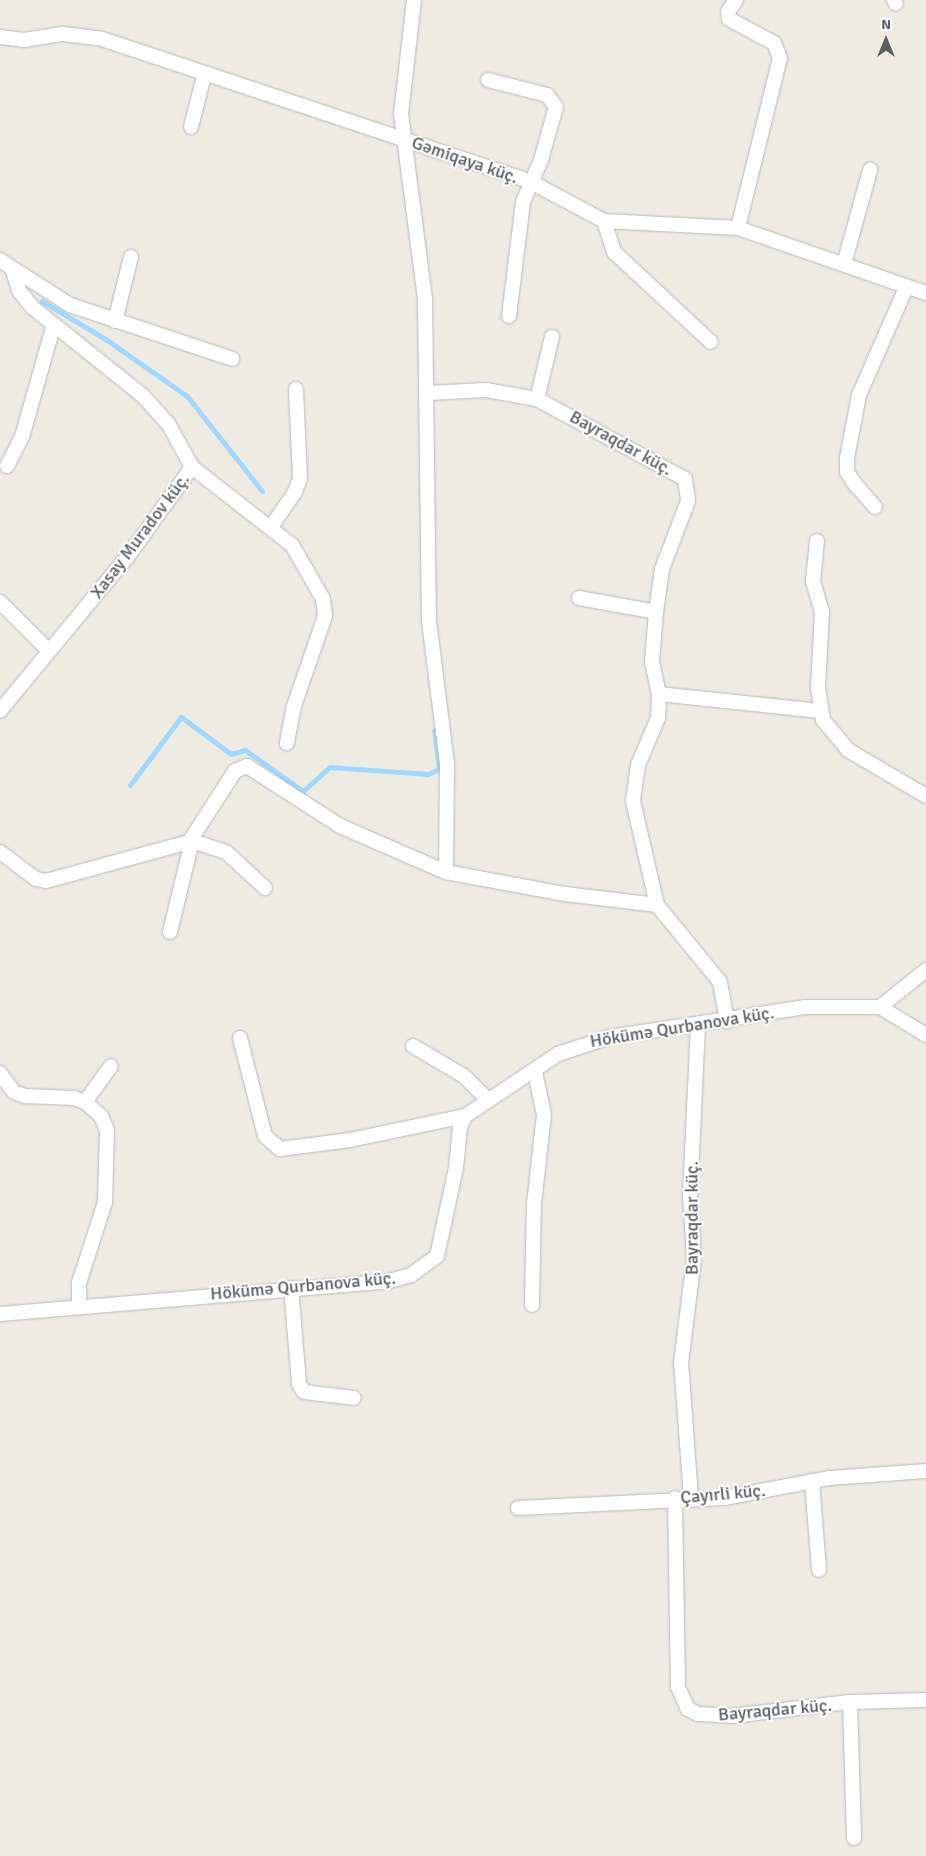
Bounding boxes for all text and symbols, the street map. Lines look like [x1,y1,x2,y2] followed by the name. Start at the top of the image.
[861,15,911,65] north arrow
[881,16,891,33] text: N
[409,132,521,188] street label: Gəmiqaya küç.
[566,406,676,480] street label: Bayraqdar küç.
[86,469,194,603] street label: Xasay Muradov küç.
[588,1002,776,1052] street label: Hökümə Qurbanova küç.
[681,1161,703,1275] street label: Bayraqdar küç.
[209,1267,397,1305] street label: Hökümə Qurbanova küç.
[679,1480,767,1508] street label: Çayırli küç.
[717,1694,833,1726] street label: Bayraqdar küç.

